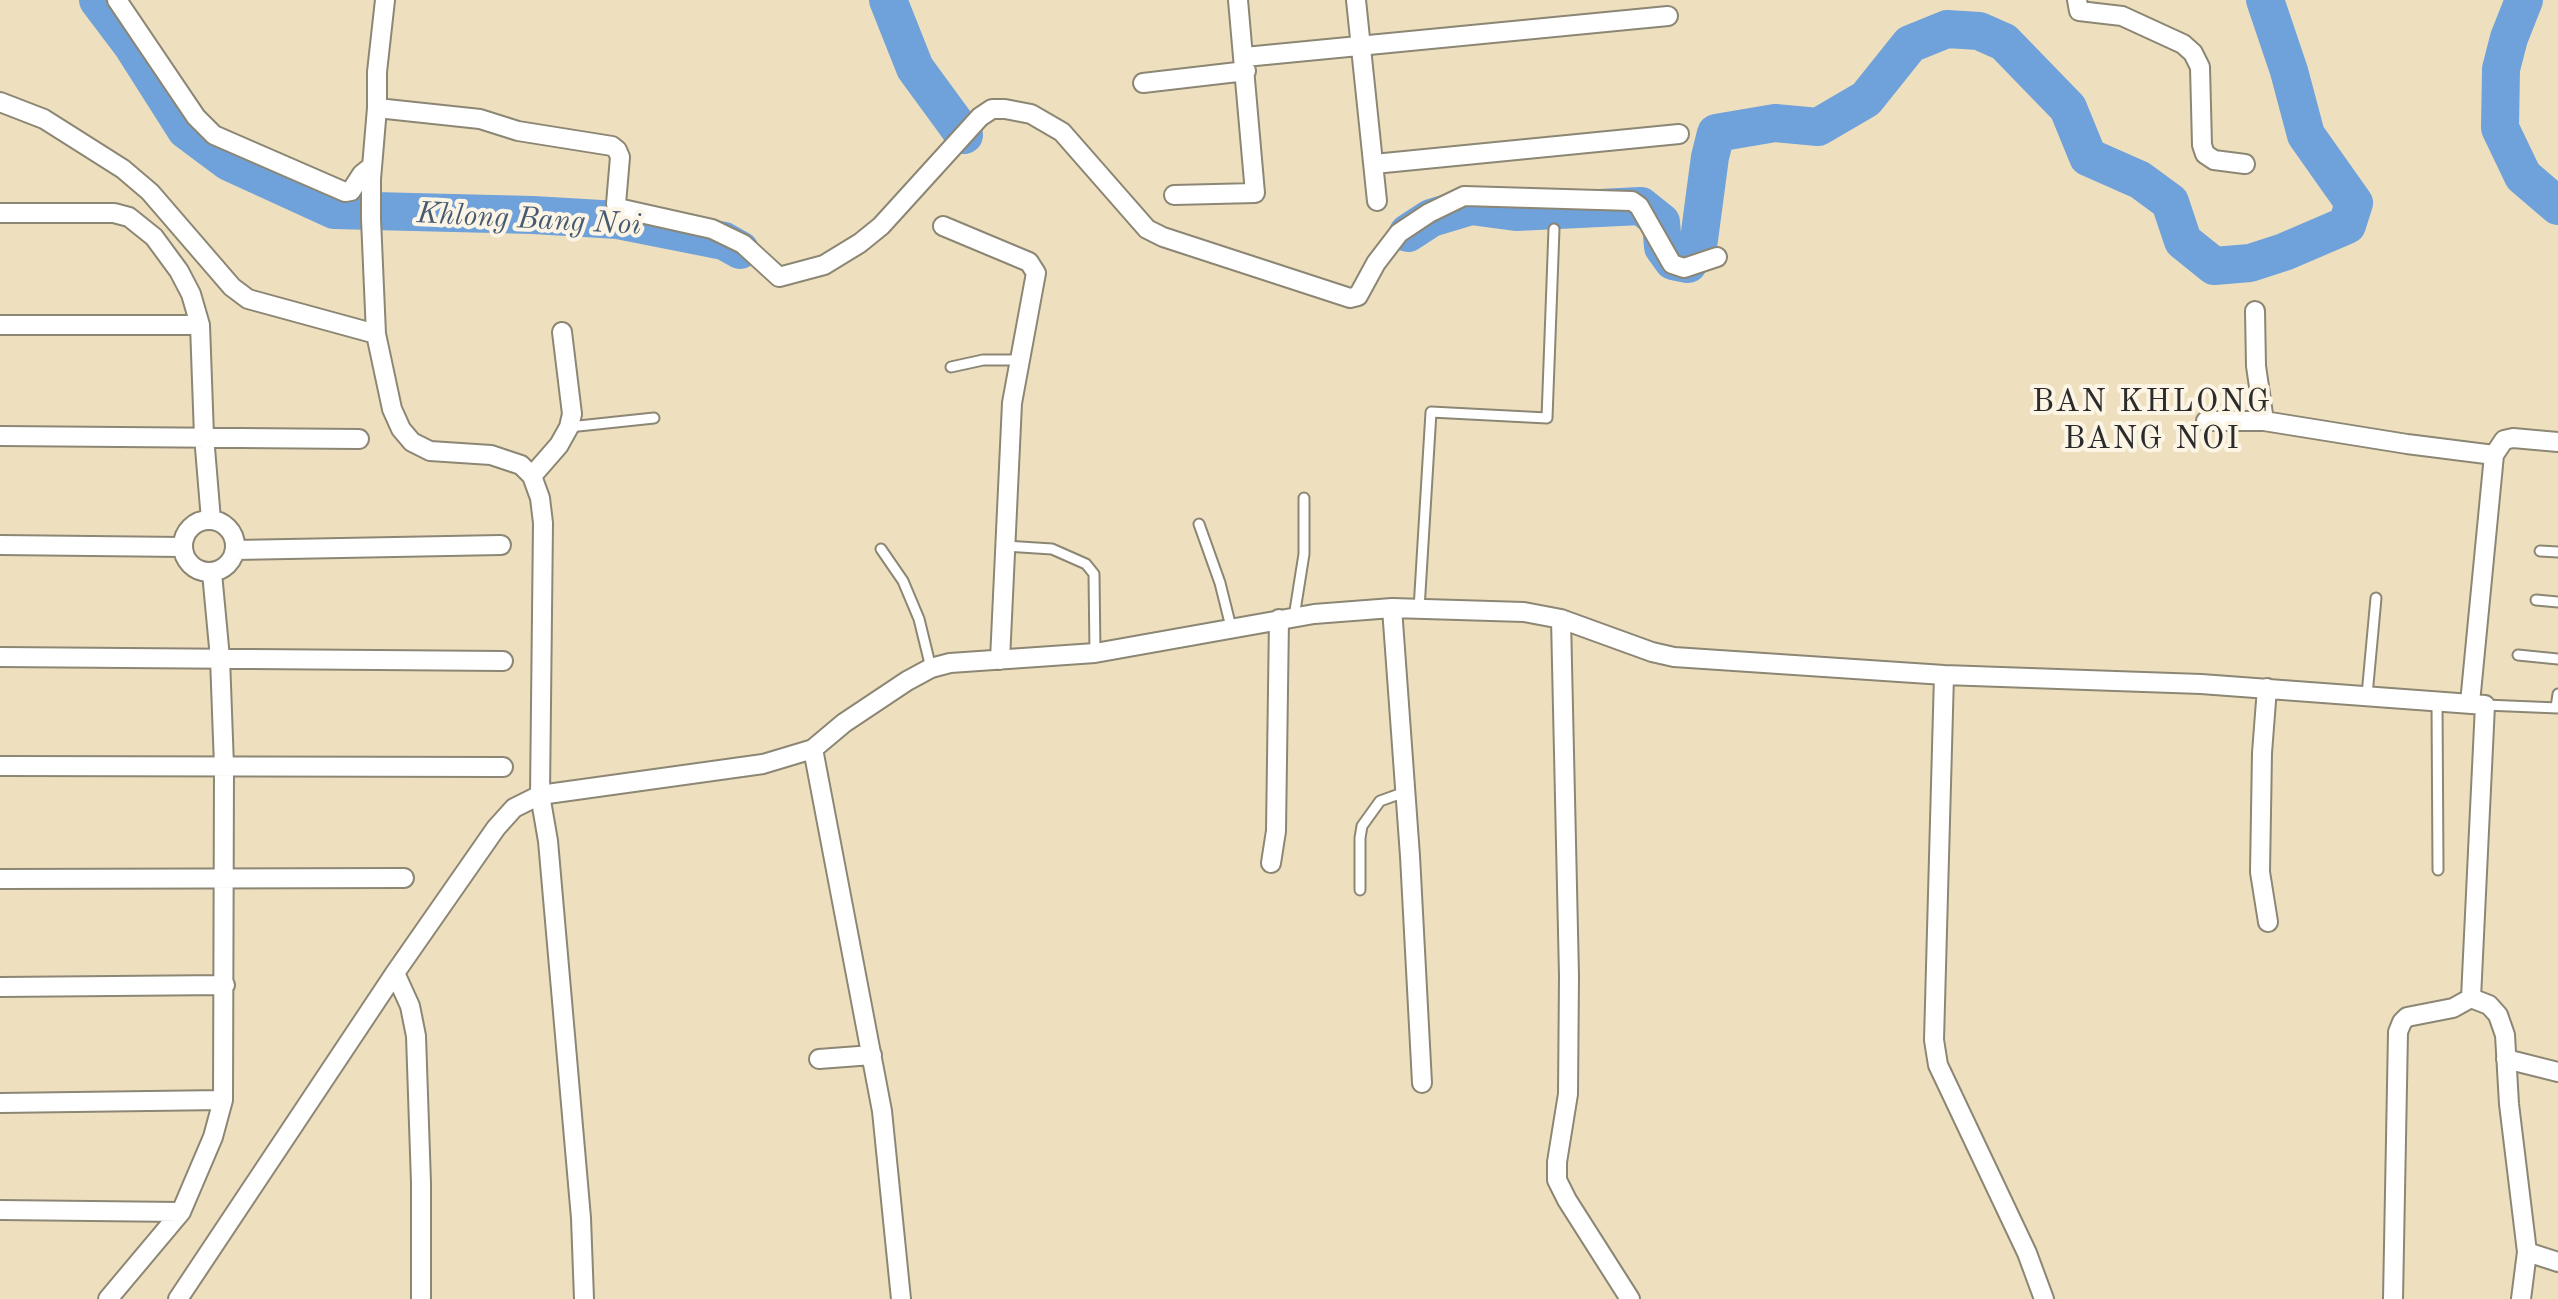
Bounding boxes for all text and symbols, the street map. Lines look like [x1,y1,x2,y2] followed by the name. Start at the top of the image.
[416,196,642,244] water label: Khlong Bang Noi
[2032,384,2272,459] district label: BAN KHLONG BANG NOI

